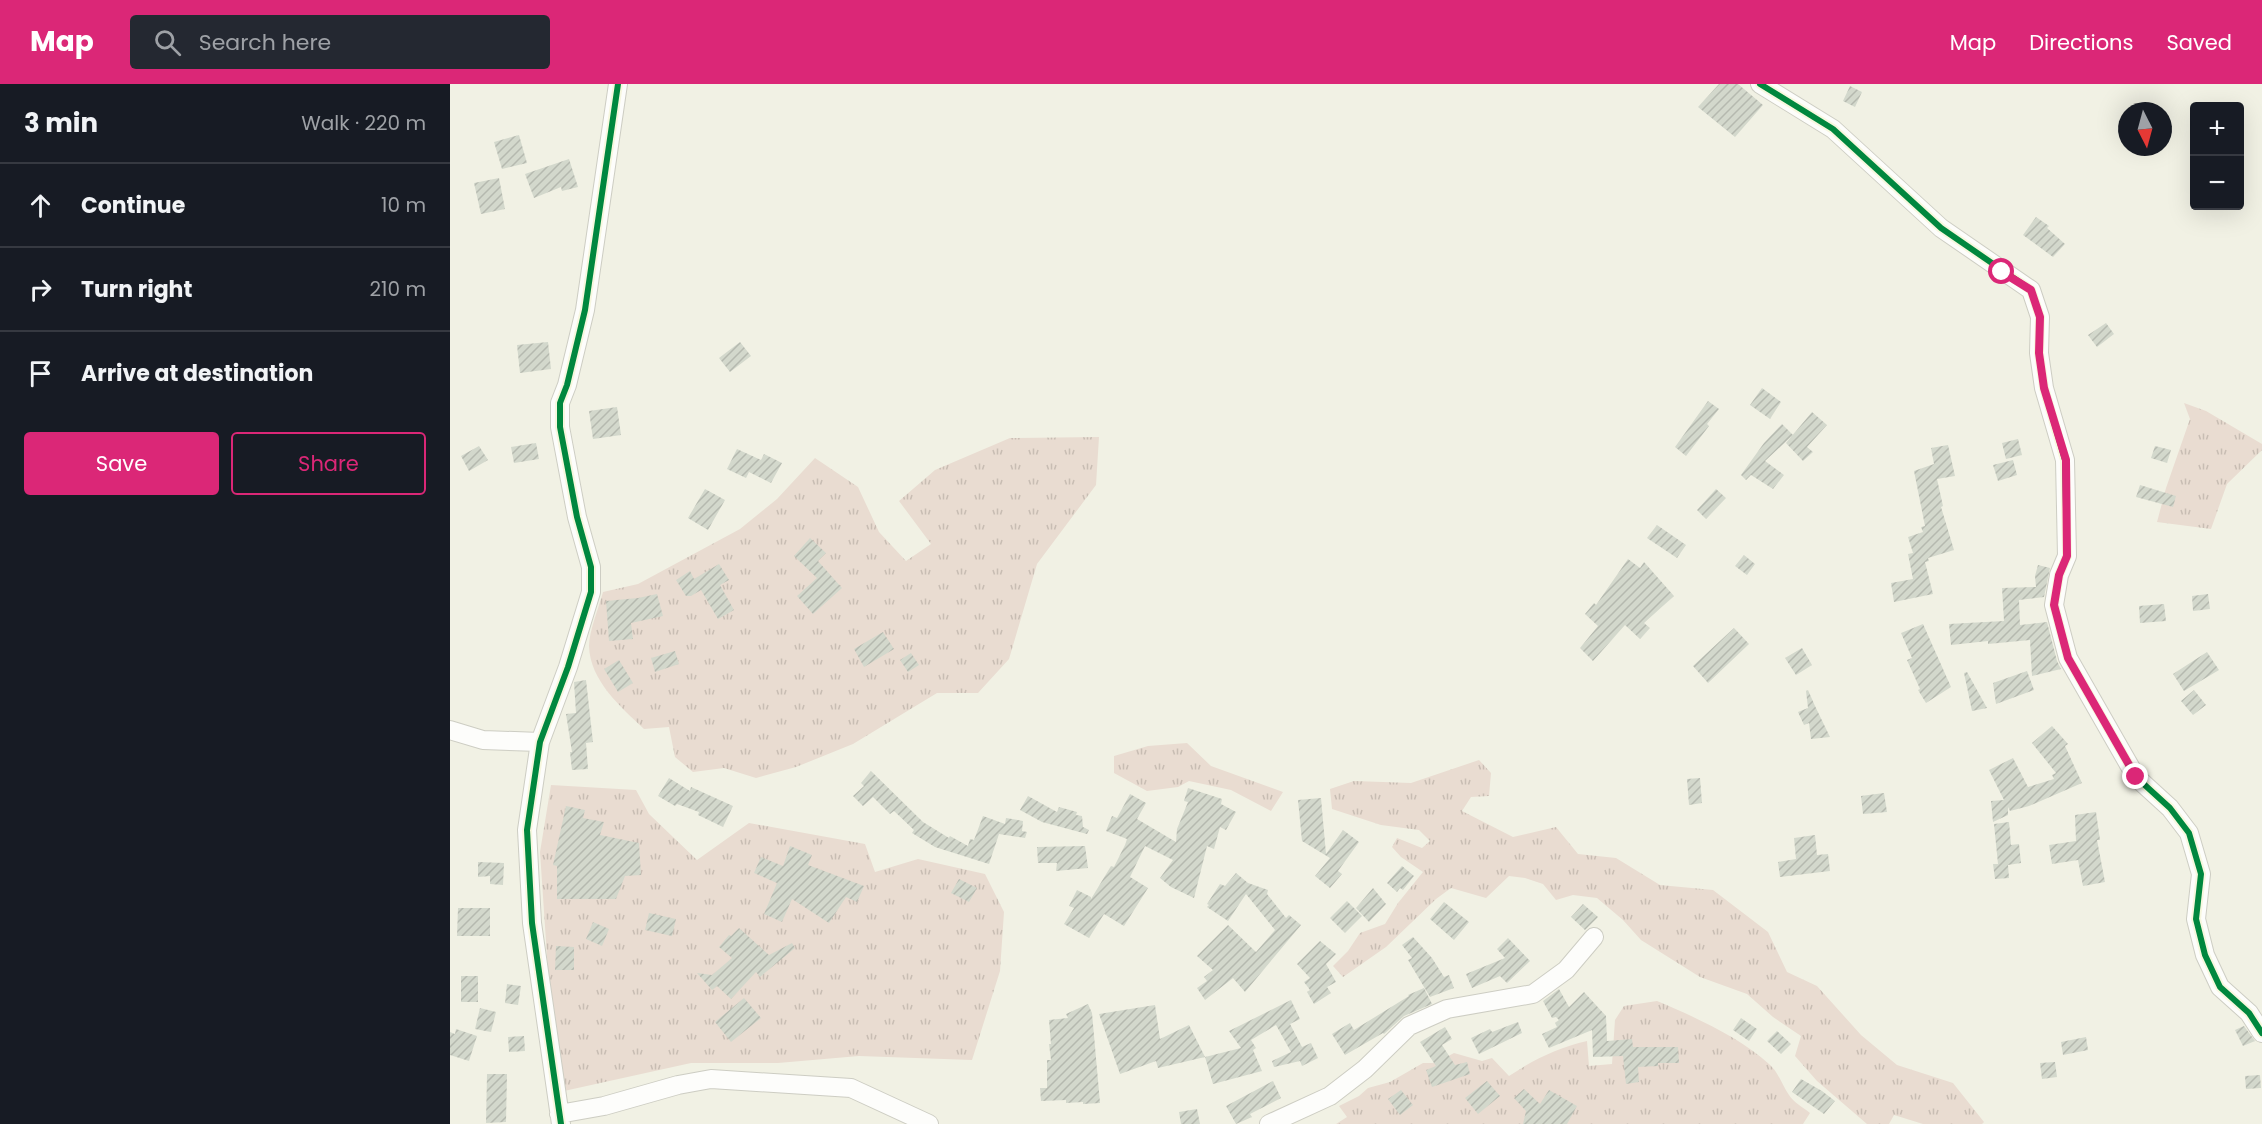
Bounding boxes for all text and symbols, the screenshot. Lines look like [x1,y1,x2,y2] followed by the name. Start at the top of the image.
[130,15,550,69] search box
[30,22,94,61] text: Map
[151,26,184,59] icon: search
[199,27,331,58] text: Search here
[1950,28,1996,57] text: Map
[2029,28,2133,57] text: Directions
[2166,28,2232,57] text: Saved
[2118,102,2172,156] north arrow
[2190,102,2244,210] map controls
[2190,102,2244,156] button: +
[24,105,98,141] text: 3 min
[301,109,426,137] text: Walk · 220 m
[2190,156,2244,210] button: −
[24,189,57,222] icon: ahead
[81,190,185,221] text: Continue
[381,191,426,219] text: 10 m
[1988,258,2014,284] route start
[24,273,57,306] icon: right
[81,274,192,305] text: Turn right
[370,275,426,303] text: 210 m
[24,357,57,390] icon: arrive
[81,358,313,389] text: Arrive at destination
[24,432,219,495] button: Save
[231,432,426,495] button: Share
[2122,763,2148,789] route end

